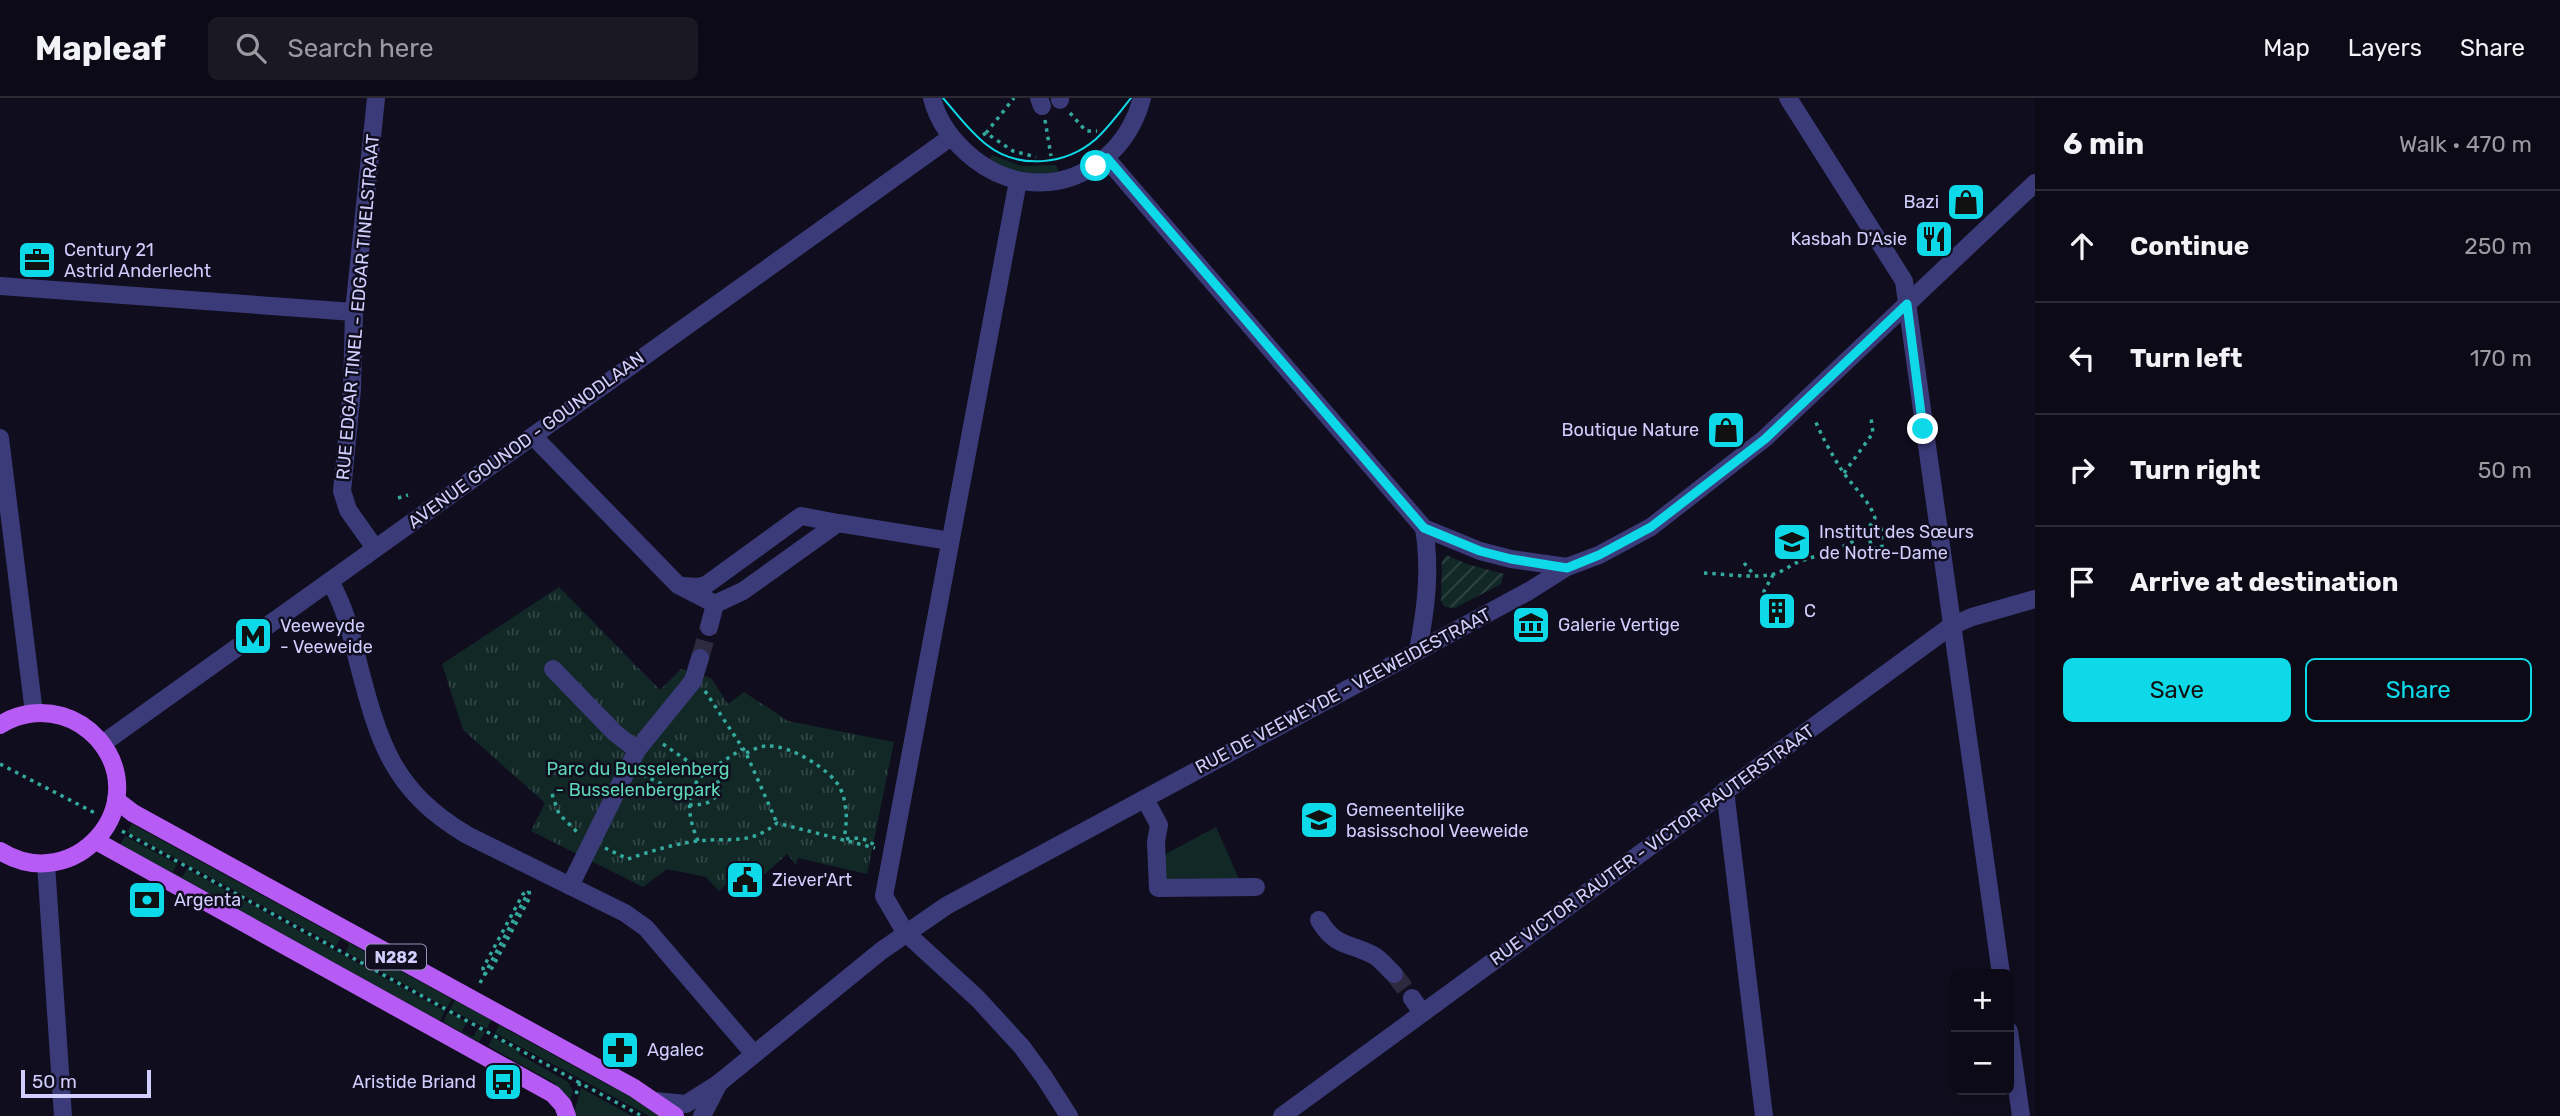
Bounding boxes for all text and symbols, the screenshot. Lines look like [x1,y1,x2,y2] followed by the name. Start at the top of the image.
[208,17,698,80] search box
[35,29,166,68] text: Mapleaf
[232,29,270,67] icon: search
[288,33,433,64] text: Search here
[2263,34,2310,62] text: Map
[2348,34,2422,62] text: Layers
[2460,34,2525,62] text: Share
[2063,126,2144,162] text: 6 min
[2399,130,2532,158] text: Walk · 470 m
[332,133,384,481] street label: RUE EDGAR TINEL - EDGAR TINELSTRAAT
[1080,150,1111,181] route start
[1945,181,1987,223] shop icon: Bazi
[1904,191,1939,213] place label: Bazi
[1913,218,1955,260] restaurant icon: Kasbah D'Asie
[2063,227,2101,265] icon: ahead
[1790,228,1907,250] place label: Kasbah D'Asie
[2130,231,2249,262] text: Continue
[2464,232,2532,260] text: 250 m
[16,239,58,281] office icon: Century 21 Astrid Anderlecht
[64,239,211,282] place label: Century 21 Astrid Anderlecht
[2063,339,2101,377] icon: left
[2130,343,2242,374] text: Turn left
[2470,344,2532,372] text: 170 m
[403,347,649,533] street label: AVENUE GOUNOD - GOUNODLAAN
[1705,409,1747,451] shop icon: Boutique Nature
[1907,413,1938,444] route end
[1561,419,1699,441] place label: Boutique Nature
[2063,451,2101,489] icon: right
[2130,455,2260,486] text: Turn right
[2478,456,2532,484] text: 50 m
[1771,521,1813,563] school or university icon: Institut des Sœurs de Notre-Dame
[1819,521,1974,564] place label: Institut des Sœurs de Notre-Dame
[2063,563,2101,601] icon: arrive
[2130,567,2398,598] text: Arrive at destination
[1756,590,1798,632] building icon: C
[1804,600,1816,622] place label: C
[1191,603,1495,779] street label: RUE DE VEEWEYDE - VEEWEIDESTRAAT
[1510,604,1552,646] museum icon: Galerie Vertige
[1558,614,1680,636] place label: Galerie Vertige
[232,615,274,657] metro station icon: Veeweyde - Veeweide
[280,615,373,658] place label: Veeweyde - Veeweide
[2063,658,2291,722] button: Save
[2305,658,2532,722] button: Share
[1485,720,1819,970] street label: RUE VICTOR RAUTER - VICTOR RAUTERSTRAAT
[546,758,730,801] park label: Parc du Busselenberg - Busselenbergpark
[1298,799,1340,841] school or university icon: Gemeentelijke basisschool Veeweide
[1346,799,1529,842] place label: Gemeentelijke basisschool Veeweide
[724,859,766,901] public building icon: Ziever'Art
[772,869,852,891] place label: Ziever'Art
[126,879,168,921] bank icon: Argenta
[174,889,241,911] place label: Argenta
[366,944,426,970] road number: N282
[1951,969,2014,1095] map controls
[1951,969,2014,1032] button: +
[599,1029,641,1071] pharmacy icon: Agalec
[1951,1032,2014,1095] button: −
[647,1039,704,1061] place label: Agalec
[482,1061,524,1103] bus stop icon: Aristide Briand
[21,1067,150,1099] scale bar
[32,1070,77,1093] text: 50 m
[352,1071,476,1093] place label: Aristide Briand

